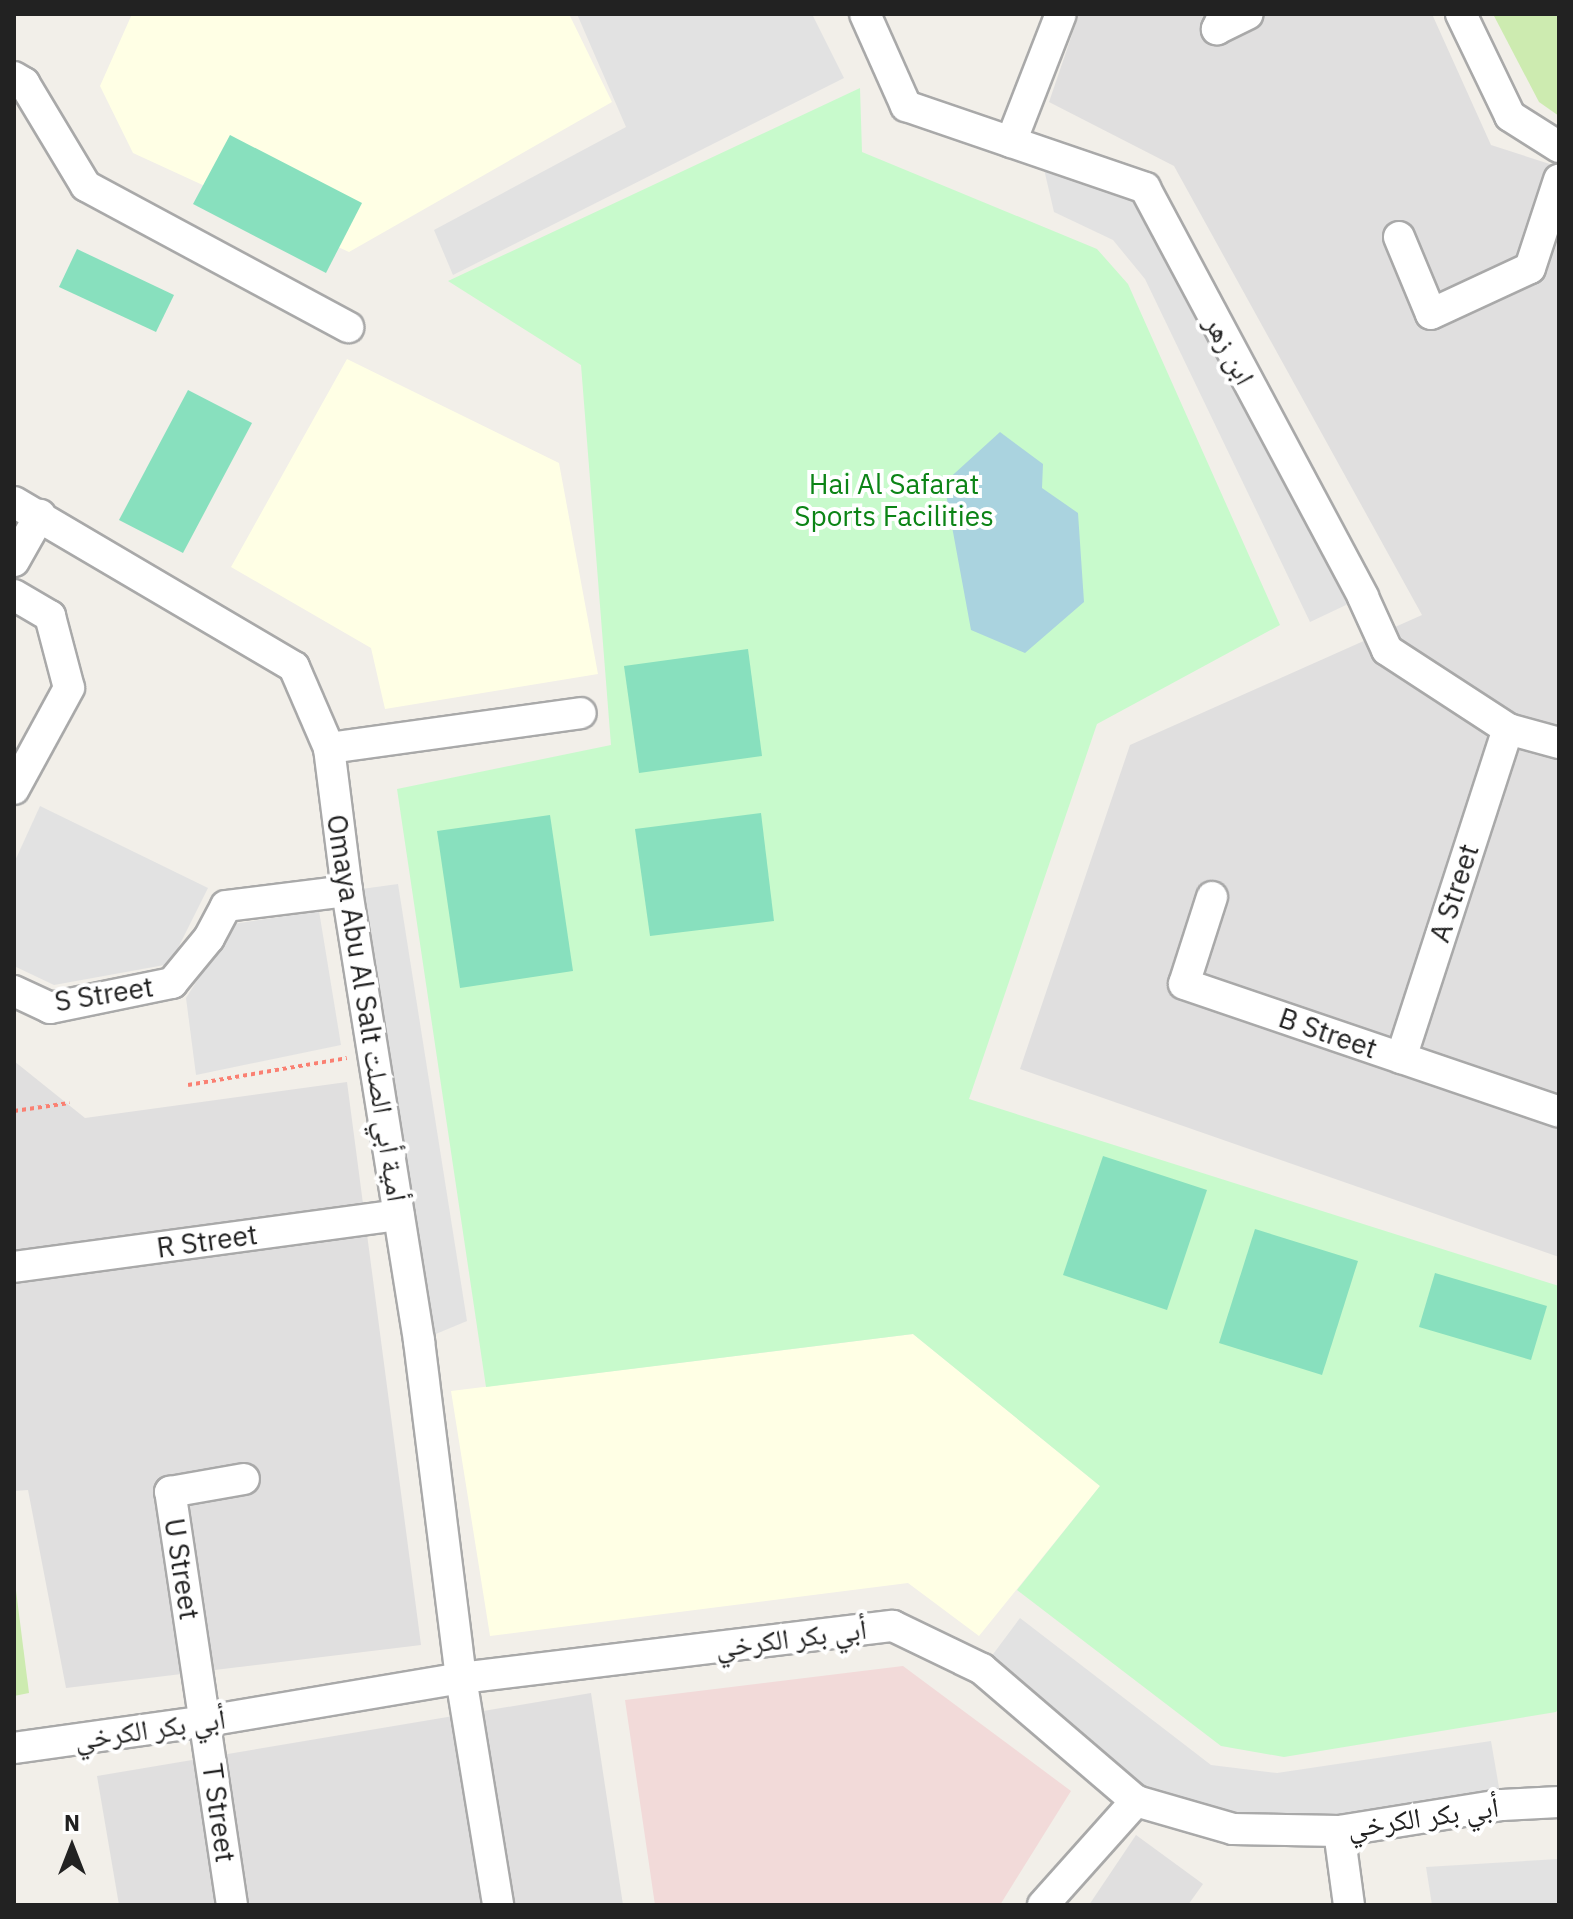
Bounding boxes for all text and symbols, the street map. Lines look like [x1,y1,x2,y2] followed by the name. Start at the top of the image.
[1198,310,1262,390] street label: ابن زهر
[794,467,994,533] park label: Hai Al Safarat Sports Facilities
[320,812,414,1204] street label: Omaya Abu Al Salt أمية أبي الصلت
[1422,840,1486,946] street label: A Street
[52,970,156,1018] street label: S Street
[1274,1001,1382,1065] street label: B Street
[154,1217,260,1265] street label: R Street
[157,1516,207,1622] street label: U Street
[713,1612,869,1664] street label: أبي بكر الكرخي
[72,1702,228,1756] street label: أبي بكر الكرخي
[195,1761,243,1865] street label: T Street
[1345,1790,1501,1844] street label: أبي بكر الكرخي
[32,1807,112,1887] north arrow
[64,1808,80,1837] text: N

